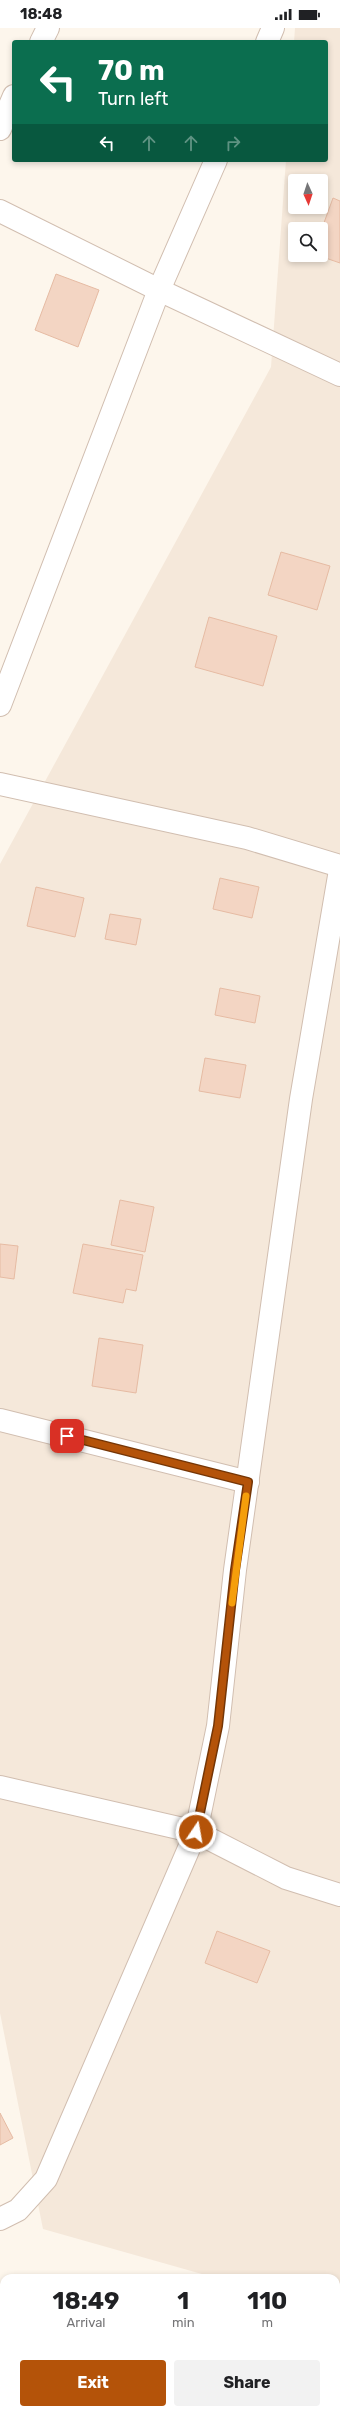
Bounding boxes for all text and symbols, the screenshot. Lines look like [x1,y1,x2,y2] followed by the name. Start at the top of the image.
[20,5,62,23] text: 18:48
[98,54,165,87] text: 70 m
[32,56,84,108] icon: left
[98,88,168,110] text: Turn left
[96,132,118,154] icon: left
[138,132,160,154] icon: ahead
[180,132,202,154] icon: ahead
[222,132,244,154] icon: right
[288,174,328,214] north arrow
[288,174,328,262] map controls
[288,222,328,262] button: search
[50,1419,84,1453] pin
[56,1425,78,1447] icon: arrive
[175,1811,217,1853] position arrow
[53,2287,119,2315] text: 18:49
[177,2287,189,2315] text: 1
[247,2287,287,2315] text: 110
[67,2315,106,2330] text: Arrival
[172,2315,195,2330] text: min
[262,2315,273,2330] text: m
[20,2360,166,2406] button: Exit
[174,2360,320,2406] button: Share

